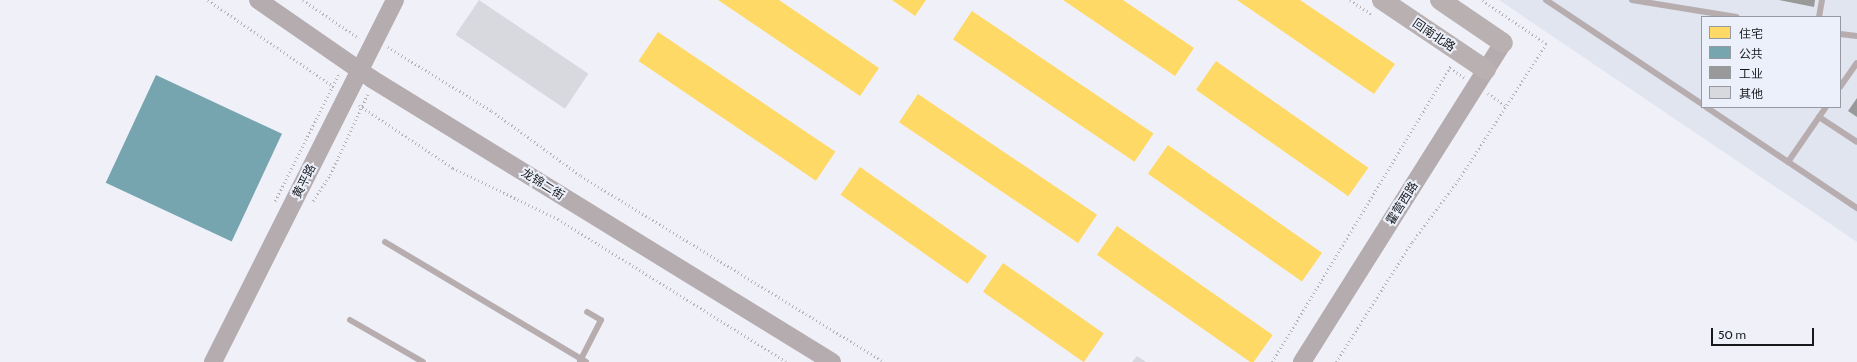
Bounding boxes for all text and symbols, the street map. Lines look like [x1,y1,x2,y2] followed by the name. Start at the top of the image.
[1410,16,1458,54] street label: 回南北路
[1701,16,1841,108] legend
[1739,26,1763,41] text: 住宅
[1739,46,1763,61] text: 公共
[1739,66,1763,81] text: 工业
[1739,86,1763,101] text: 其他
[289,162,319,200] street label: 黄平路
[519,165,567,203] street label: 龙锦二街
[1383,179,1421,227] street label: 霍营西路
[1713,320,1816,346] scale bar
[1718,327,1746,342] text: 50 m

